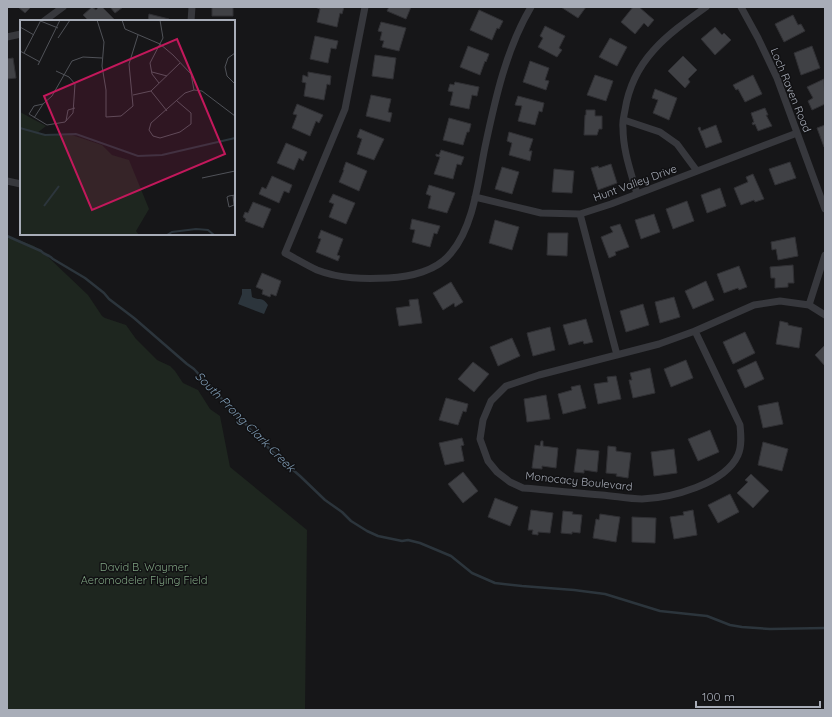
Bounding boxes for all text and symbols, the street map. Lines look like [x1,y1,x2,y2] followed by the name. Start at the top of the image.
[20,20,235,235] inset map
[768,46,814,134] street label: Loch Raven Road
[591,161,679,205] street label: Hunt Valley Drive
[192,368,300,476] water label: South Prong Clark Creek
[525,468,633,494] street label: Monocacy Boulevard
[81,560,207,587] park label: David B. Waymer Aeromodeler Flying Field
[696,683,820,709] scale bar
[702,689,735,704] text: 100 m

